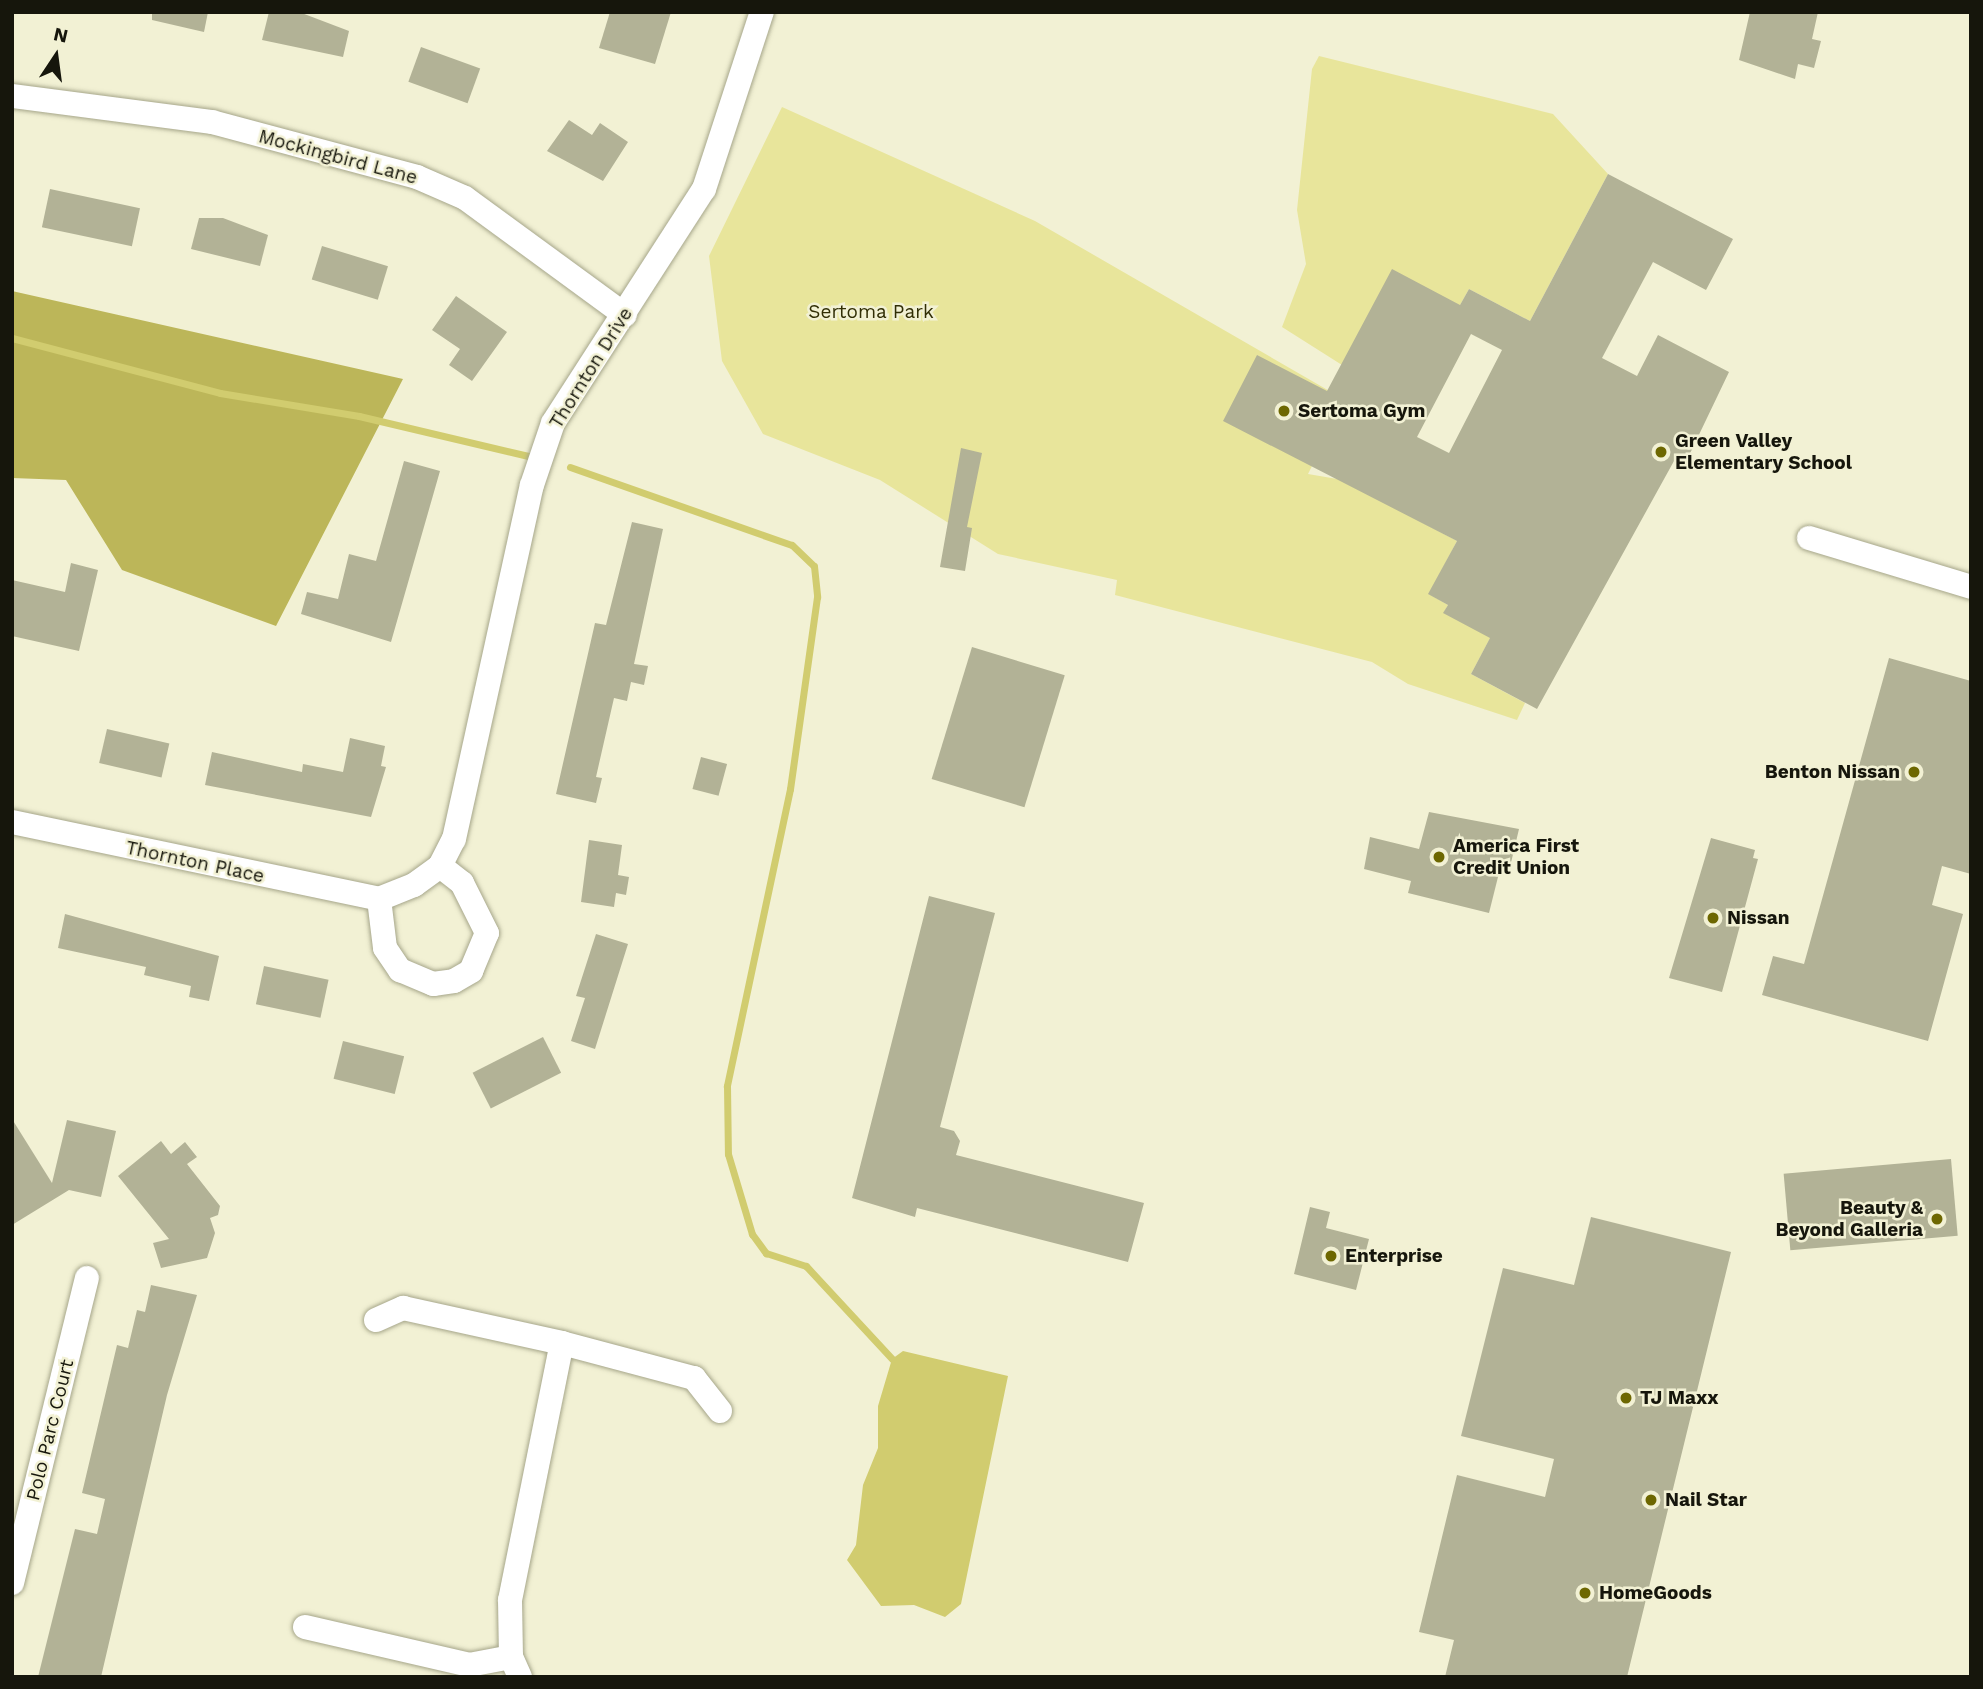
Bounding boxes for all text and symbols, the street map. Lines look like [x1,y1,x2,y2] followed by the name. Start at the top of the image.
[21,21,91,91] north arrow
[51,22,70,48] text: N
[256,125,420,189] street label: Mockingbird Lane
[808,301,934,323] park label: Sertoma Park
[545,303,637,433] street label: Thornton Drive
[1298,400,1425,422] place label: Sertoma Gym
[1276,403,1292,419] marker: Sertoma Gym
[1675,430,1852,474] place label: Green Valley Elementary School
[1653,444,1669,460] marker: Green Valley Elementary School
[1765,761,1900,783] place label: Benton Nissan
[1906,764,1922,780] marker: Benton Nissan
[1453,835,1579,879] place label: America First Credit Union
[124,836,266,888] street label: Thornton Place
[1431,849,1447,865] marker: America First Credit Union
[1727,907,1790,929] place label: Nissan
[1705,910,1721,926] marker: Nissan
[1775,1197,1923,1241] place label: Beauty & Beyond Galleria
[1929,1211,1945,1227] marker: Beauty & Beyond Galleria
[1345,1245,1443,1267] place label: Enterprise
[1323,1248,1339,1264] marker: Enterprise
[21,1357,79,1503] street label: Polo Parc Court
[1640,1387,1718,1409] place label: TJ Maxx
[1618,1390,1634,1406] marker: TJ Maxx
[1665,1489,1747,1511] place label: Nail Star
[1643,1492,1659,1508] marker: Nail Star
[1599,1582,1712,1604] place label: HomeGoods
[1577,1585,1593,1601] marker: HomeGoods

